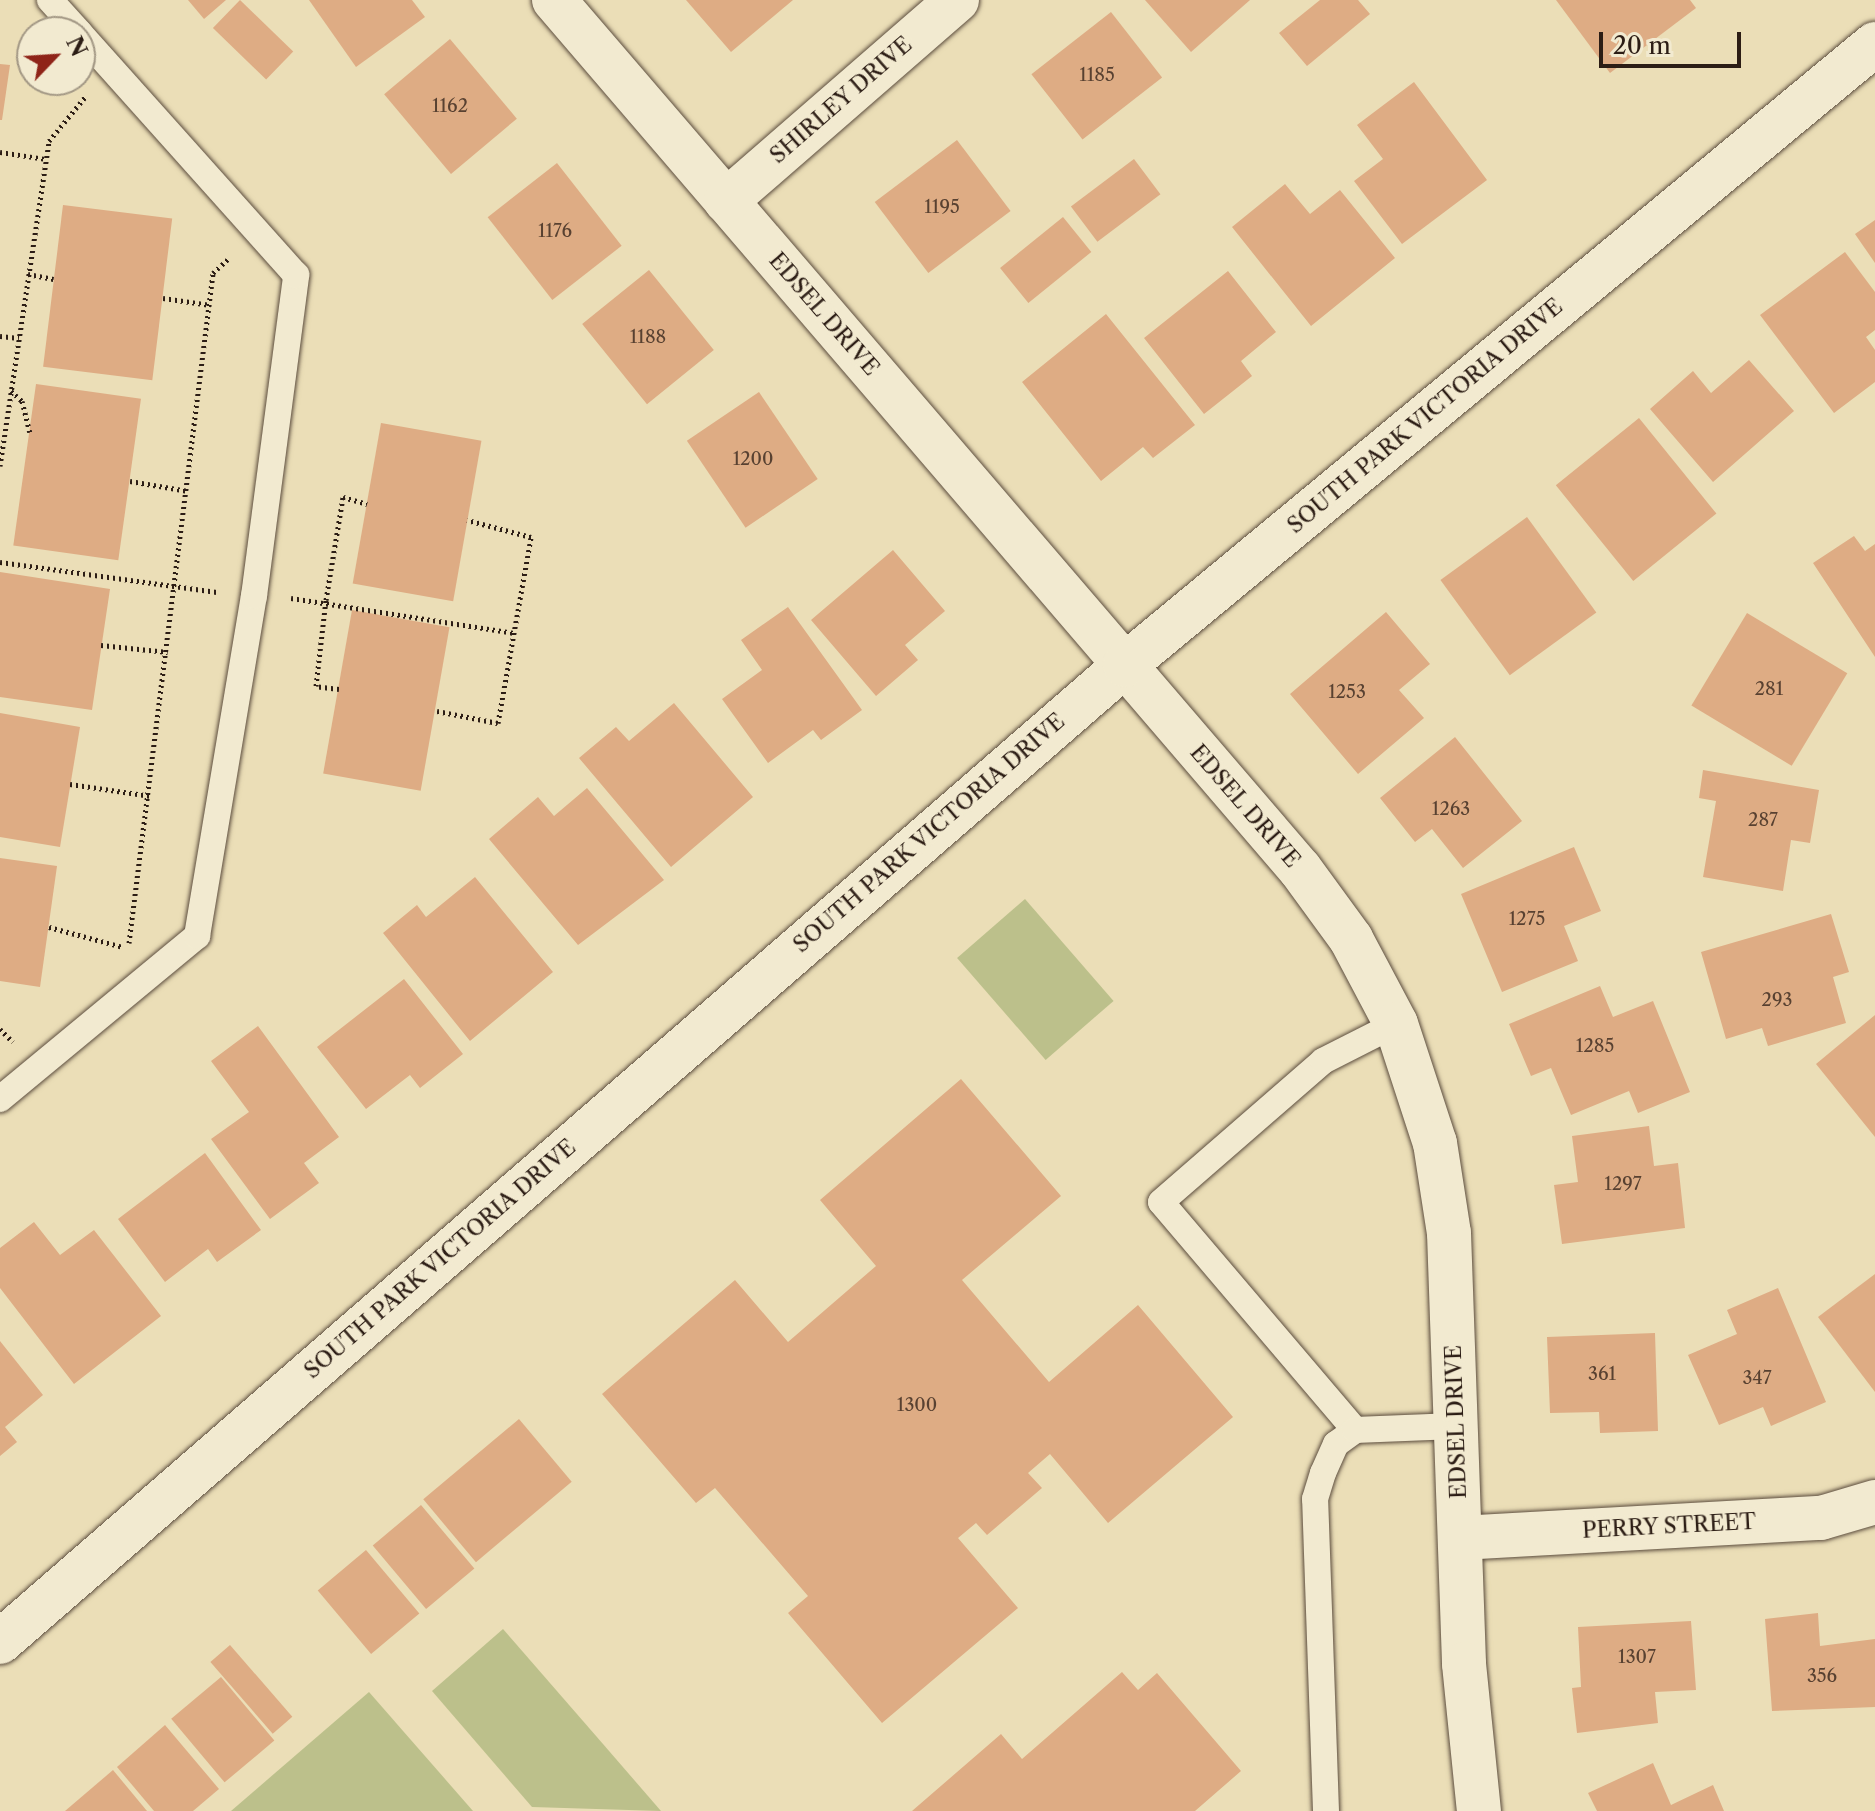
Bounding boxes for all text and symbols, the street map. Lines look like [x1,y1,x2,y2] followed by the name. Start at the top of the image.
[16,16,96,96] north arrow
[1603,16,1745,66] scale bar
[764,31,918,169] street label: SHIRLEY DRIVE
[1613,31,1671,60] text: 20 m
[60,32,93,61] text: N
[1079,64,1115,86] house number: 1185
[432,95,468,117] house number: 1162
[924,196,960,218] house number: 1195
[538,220,572,242] house number: 1176
[763,247,885,381] street label: EDSEL DRIVE
[1281,292,1569,540] street label: SOUTH PARK VICTORIA DRIVE
[630,326,666,348] house number: 1188
[733,448,773,470] house number: 1200
[1755,678,1783,700] house number: 281
[1328,681,1366,703] house number: 1253
[787,707,1071,959] street label: SOUTH PARK VICTORIA DRIVE
[1184,739,1306,873] street label: EDSEL DRIVE
[1432,798,1470,820] house number: 1263
[1748,809,1778,831] house number: 287
[1509,908,1545,930] house number: 1275
[1762,989,1792,1011] house number: 293
[1576,1035,1614,1057] house number: 1285
[298,1133,582,1385] street label: SOUTH PARK VICTORIA DRIVE
[1604,1173,1642,1195] house number: 1297
[1440,1344,1472,1500] street label: EDSEL DRIVE
[1588,1363,1616,1385] house number: 361
[1742,1367,1772,1389] house number: 347
[897,1394,937,1416] house number: 1300
[1581,1508,1757,1544] street label: PERRY STREET
[1618,1646,1656,1668] house number: 1307
[1807,1665,1837,1687] house number: 356

